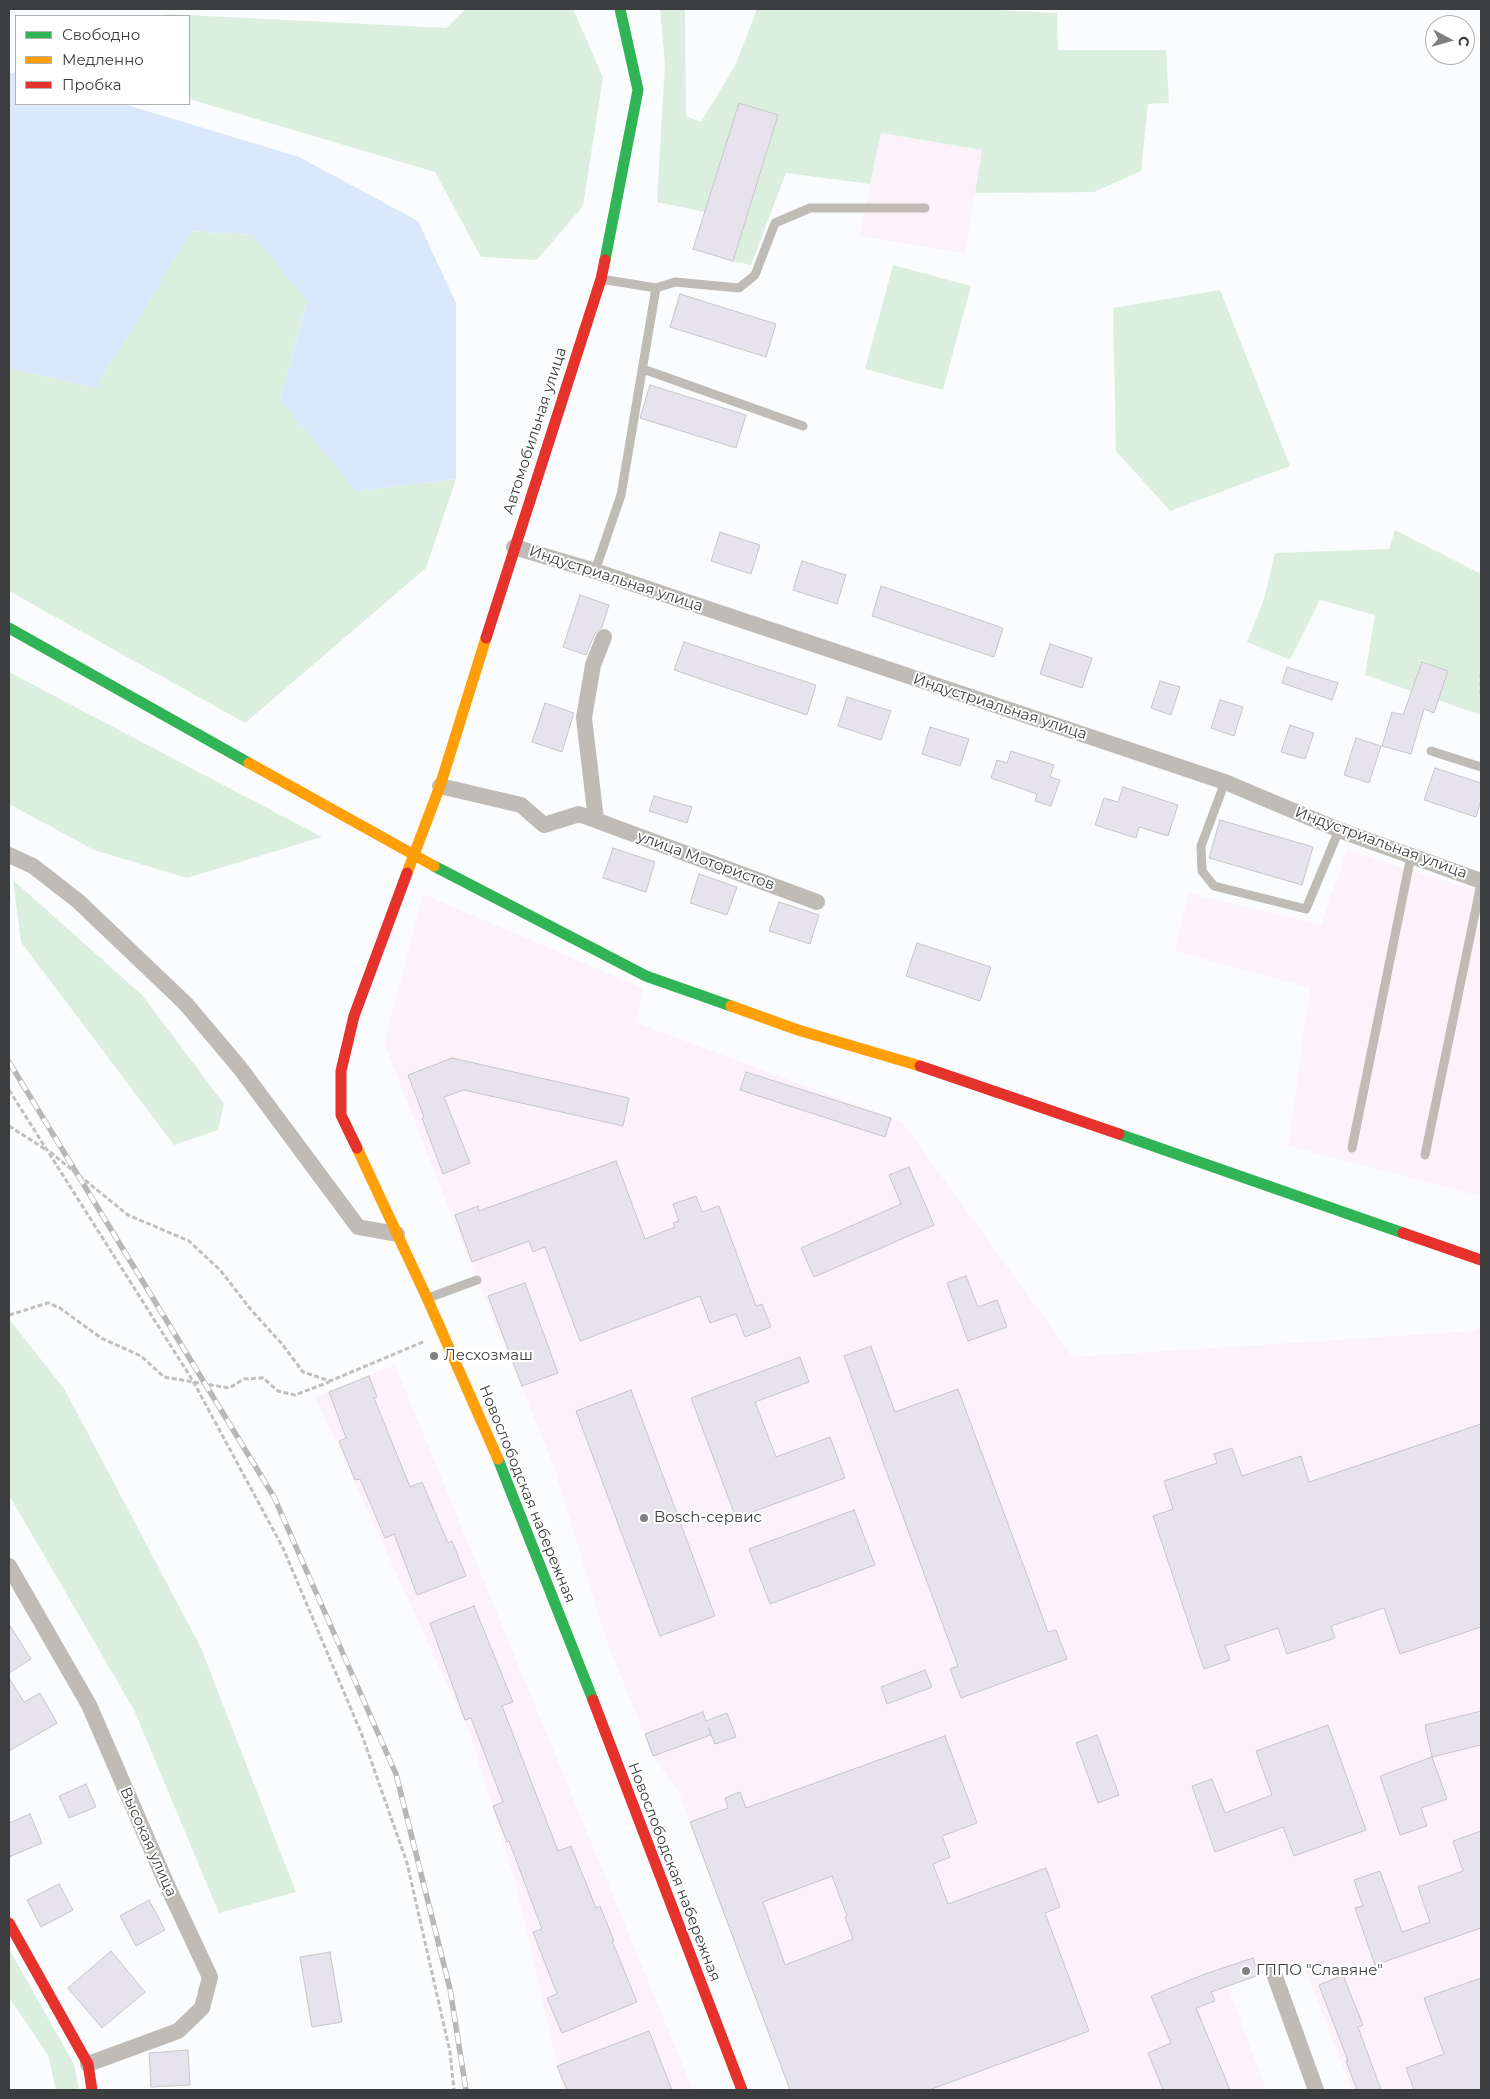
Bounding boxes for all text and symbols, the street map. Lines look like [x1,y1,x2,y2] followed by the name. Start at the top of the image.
[15,15,190,105] legend
[1425,15,1475,65] north arrow
[62,25,140,44] text: Свободно
[1454,35,1473,47] text: С
[62,50,144,69] text: Медленно
[62,75,121,94] text: Пробка
[499,345,571,517] street label: Автомобильная улица
[527,542,705,616] street label: Индустриальная улица
[911,670,1089,744] street label: Индустриальная улица
[1293,803,1469,883] street label: Индустриальная улица
[635,828,777,894] street label: улица Мотористов
[444,1347,533,1365] place label: Лесхозмаш
[428,1350,440,1362] marker: Лесхозмаш
[475,1382,579,1606] street label: Новослободская набережная
[654,1509,762,1527] place label: Bosch-сервис
[638,1512,650,1524] marker: Bosch-сервис
[624,1760,724,1984] street label: Новослободская набережная
[116,1784,180,1900] street label: Высокая улица
[1256,1962,1383,1980] place label: ГППО "Славяне"
[1240,1965,1252,1977] marker: ГППО "Славяне"

